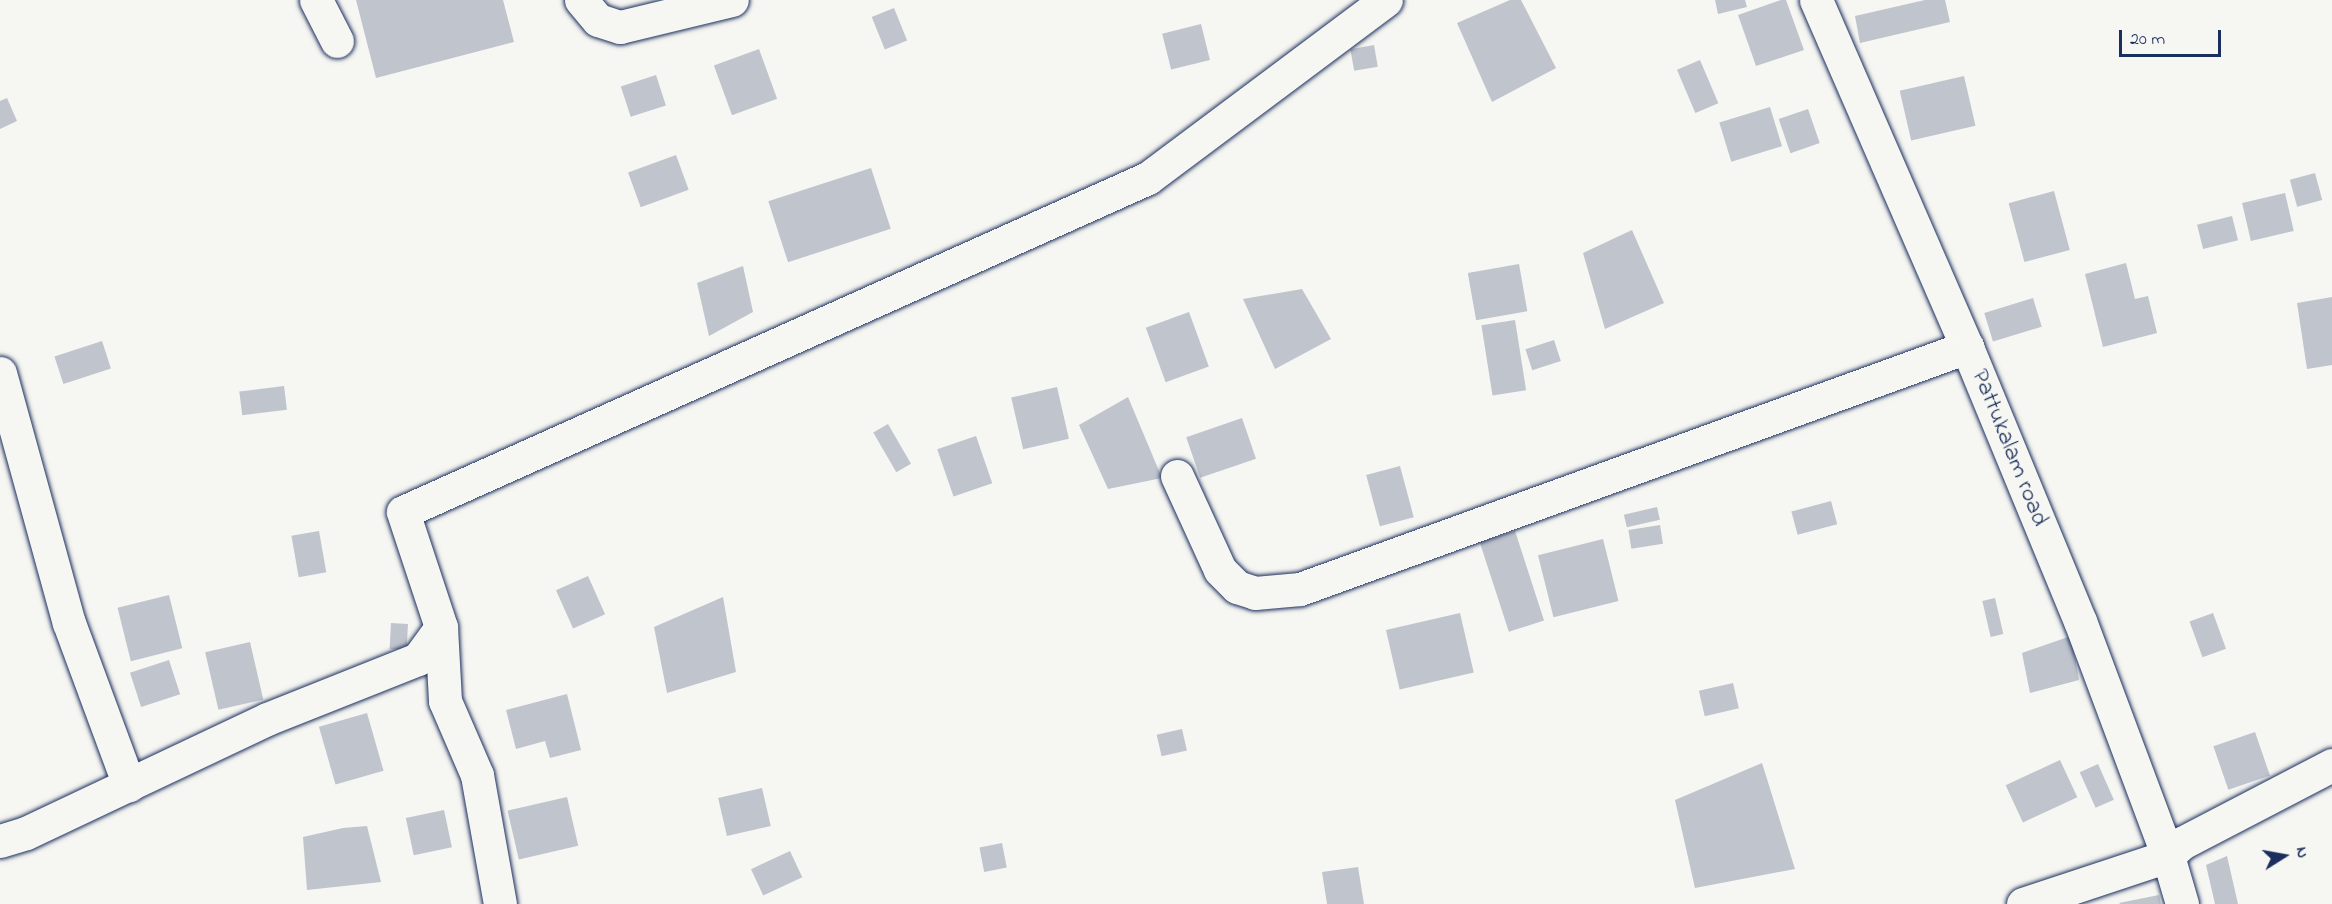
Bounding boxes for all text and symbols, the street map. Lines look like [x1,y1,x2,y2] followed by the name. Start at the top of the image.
[2122,18,2224,56] scale bar
[2130,27,2165,53] text: 20 m
[1964,365,2054,531] street label: Pattukalam road
[2254,826,2314,886] north arrow
[2289,845,2314,860] text: N

